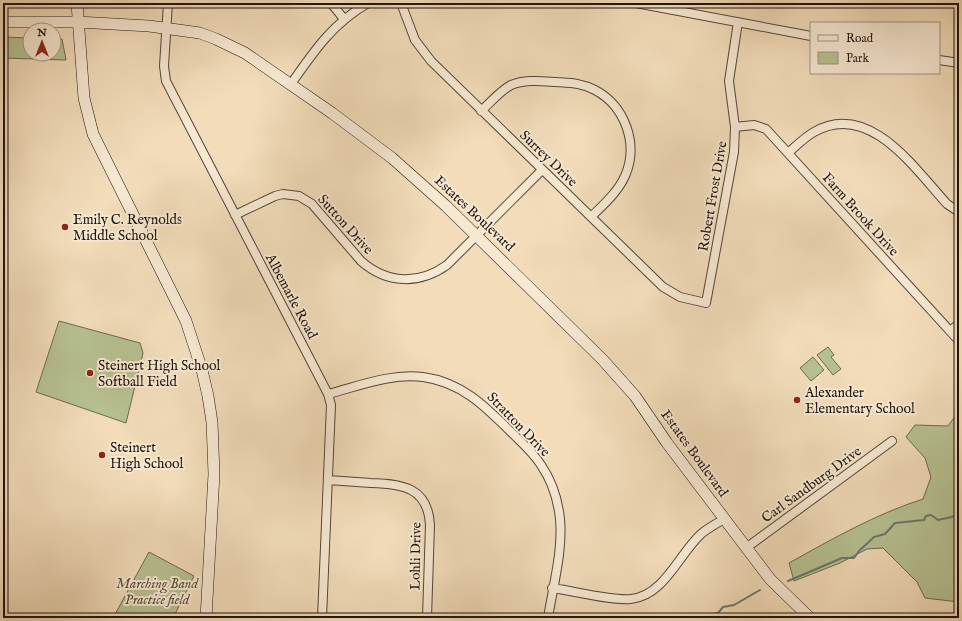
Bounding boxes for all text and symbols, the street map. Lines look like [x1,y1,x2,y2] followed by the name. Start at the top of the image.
[22,22,62,62] north arrow
[810,22,940,74] legend
[36,26,47,40] text: N
[846,31,874,46] text: Road
[846,51,869,66] text: Park
[516,127,581,191] street label: Surrey Drive
[694,139,732,253] street label: Robert Frost Drive
[818,169,903,261] street label: Farm Brook Drive
[430,172,519,256] street label: Estates Boulevard
[314,191,377,259] street label: Sutton Drive
[73,211,182,245] place label: Emily C. Reynolds Middle School
[60,222,70,232] marker: Emily C. Reynolds Middle School
[261,250,321,343] street label: Albemarle Road
[98,357,221,391] place label: Steinert High School Softball Field
[85,368,95,378] marker: Steinert High School Softball Field
[804,384,915,418] place label: Alexander Elementary School
[483,388,554,461] street label: Stratton Drive
[792,395,802,405] marker: Alexander Elementary School
[656,406,732,501] street label: Estates Boulevard
[110,439,183,473] place label: Steinert High School
[758,442,866,527] street label: Carl Sandburg Drive
[97,450,107,460] marker: Steinert High School
[406,521,426,590] street label: Lohli Drive
[116,575,199,609] park label: Marching Band Practice field

